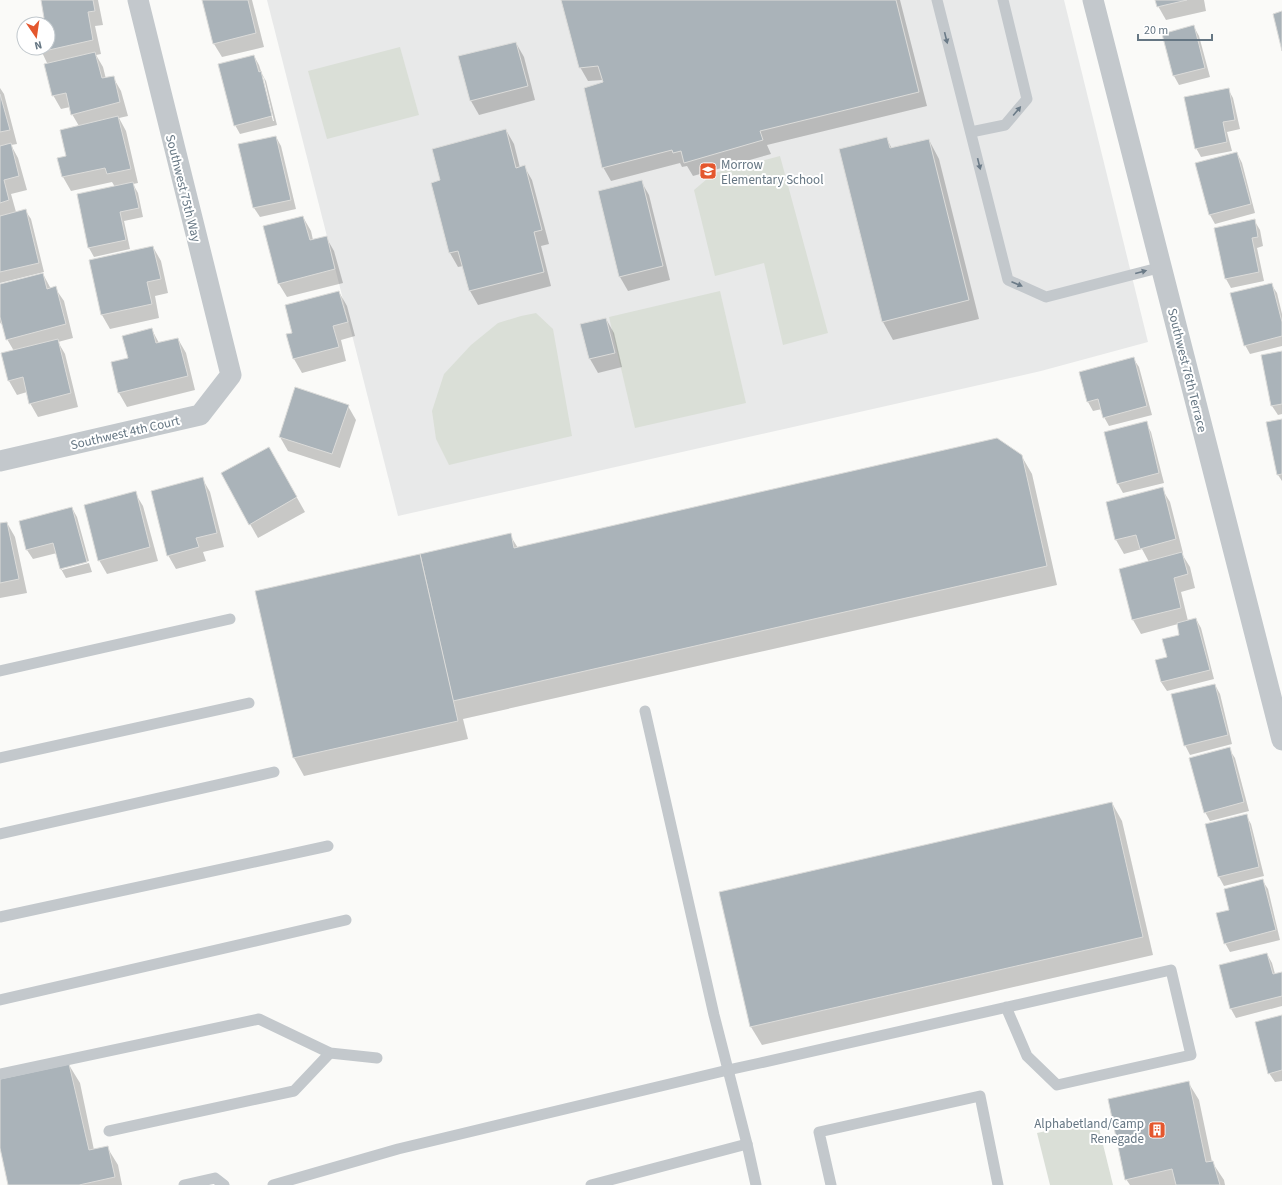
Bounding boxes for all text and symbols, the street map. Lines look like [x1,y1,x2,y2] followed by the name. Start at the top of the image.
[16,16,56,56] north arrow
[1138,16,1212,42] scale bar
[1144,22,1168,39] text: 20 m
[944,32,950,44] one-way arrow
[33,37,43,53] text: N
[1012,106,1021,117] one-way arrow
[161,133,205,244] street label: Southwest 75th Way
[721,156,823,189] place label: Morrow Elementary School
[976,158,982,170] one-way arrow
[698,161,718,181] school or university icon: Morrow Elementary School
[1135,269,1147,275] one-way arrow
[1011,281,1022,287] one-way arrow
[1163,306,1211,434] street label: Southwest 76th Terrace
[69,412,182,454] street label: Southwest 4th Court
[1034,1115,1144,1148] place label: Alphabetland/Camp Renegade
[1147,1120,1167,1140] building icon: Alphabetland/Camp Renegade

